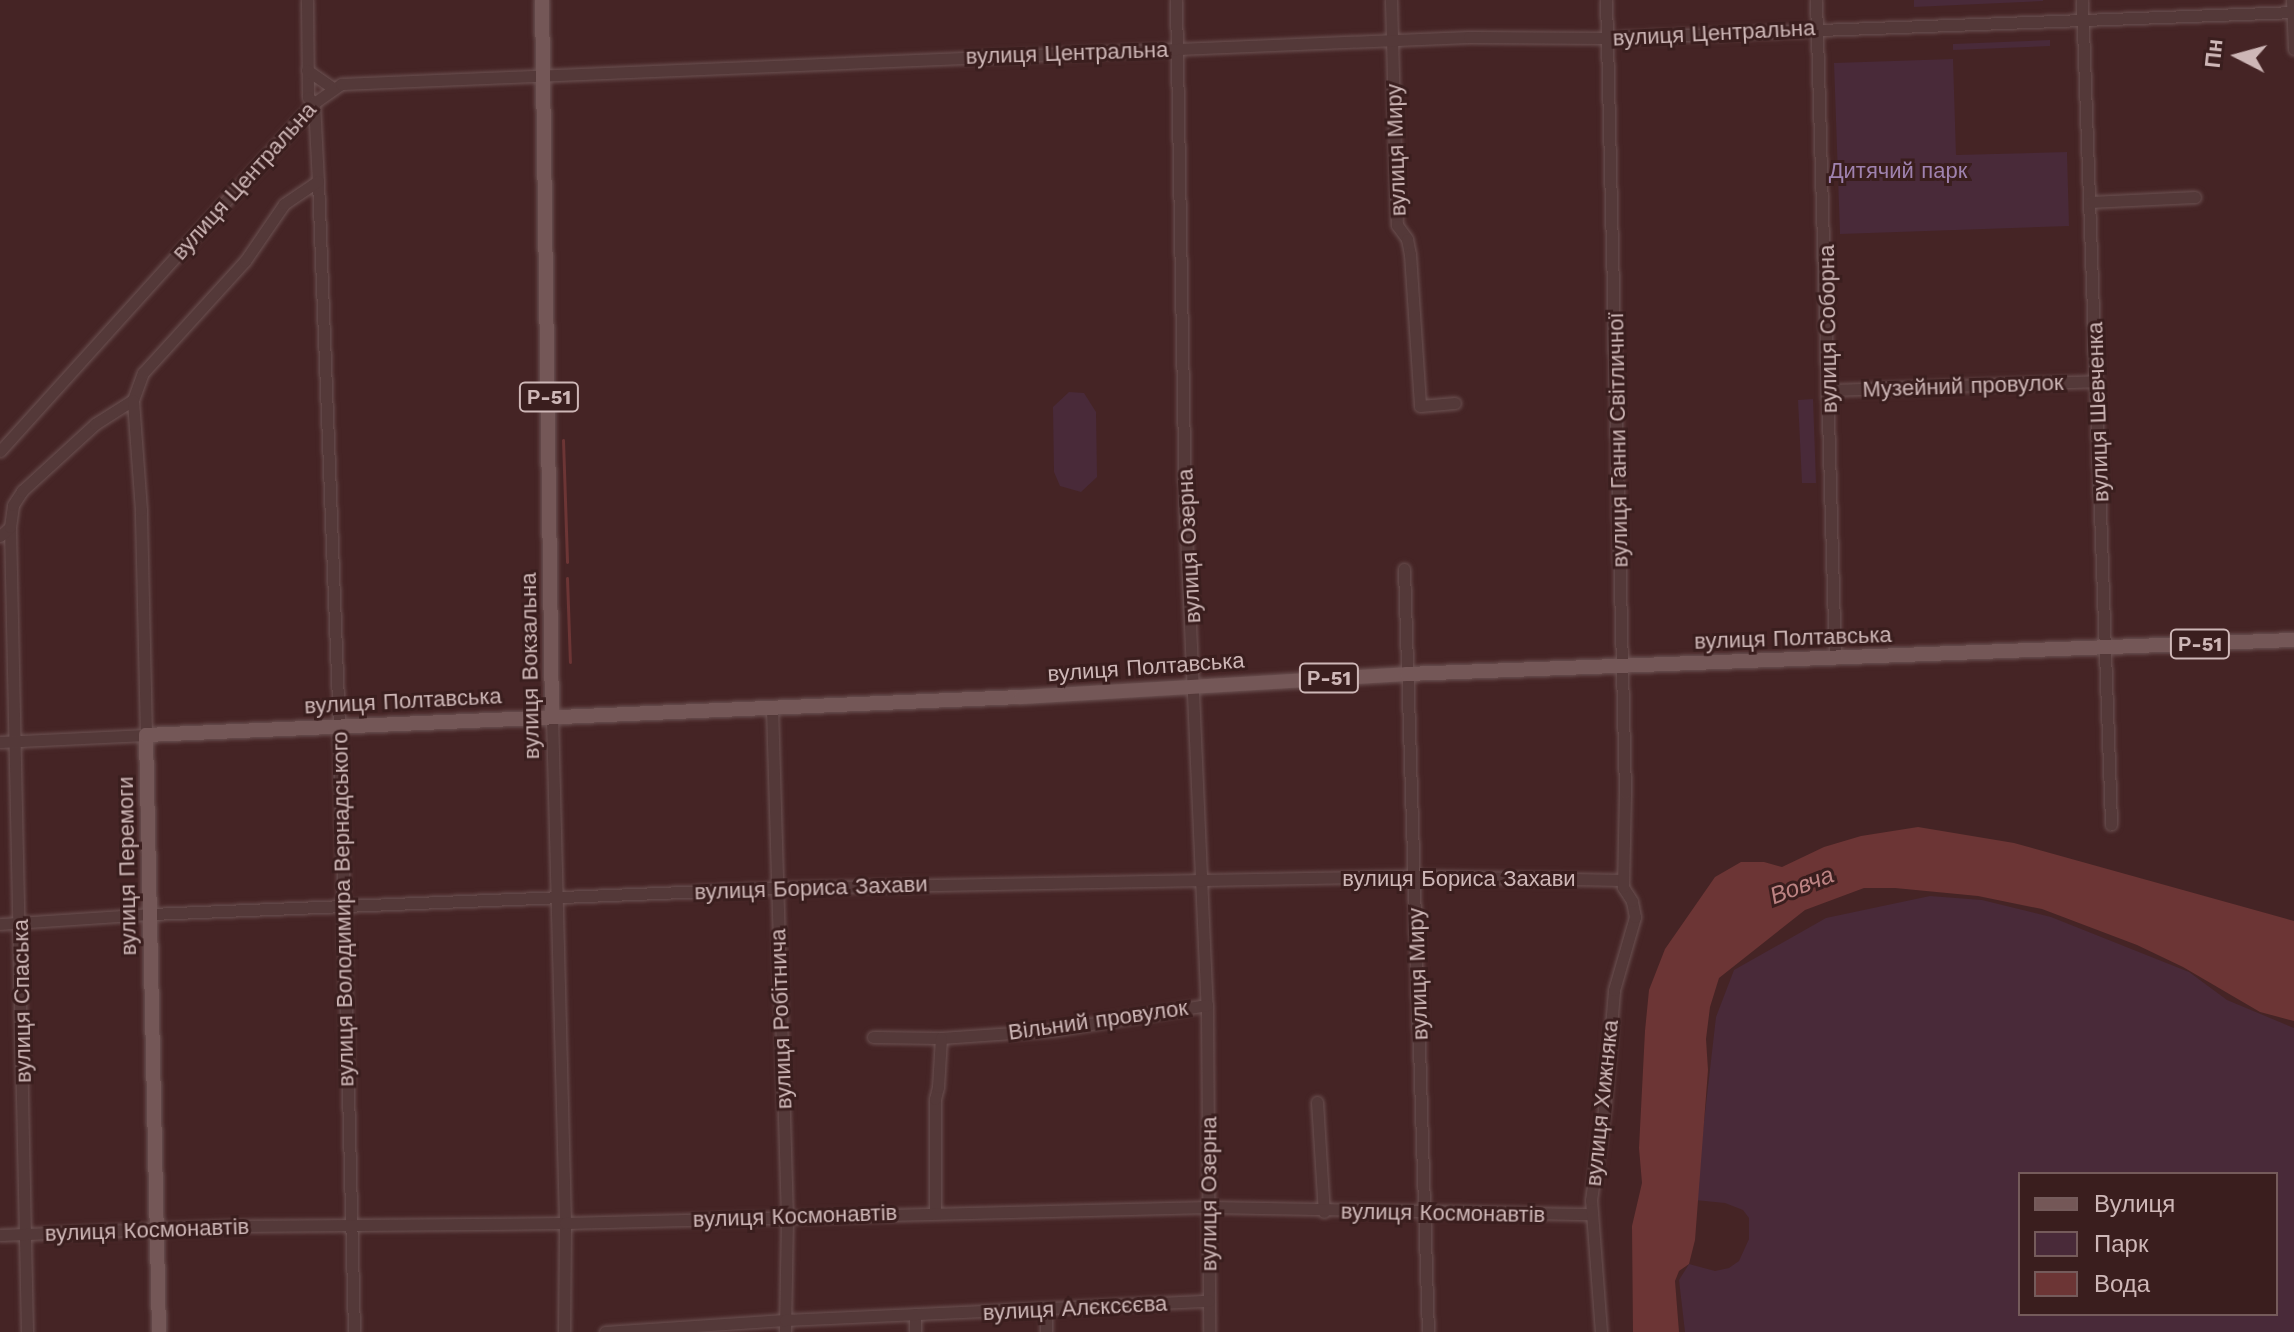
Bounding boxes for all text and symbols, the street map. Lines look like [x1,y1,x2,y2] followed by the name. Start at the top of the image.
[1612,15,1816,51] street label: вулиця Центральна
[2198,16,2278,96] north arrow
[965,36,1169,70] street label: вулиця Центральна
[2200,38,2228,69] text: Пн
[1380,83,1412,217] street label: вулиця Миру
[166,97,322,265] street label: вулиця Центральна
[1829,158,1967,184] park label: Дитячий парк
[1813,245,1843,413] street label: вулиця Соборна
[1603,312,1633,568] street label: вулиця Ганни Світличної
[2082,322,2114,502] street label: вулиця Шевченка
[1862,369,2064,403] street label: Музейний провулок
[517,381,581,413] road number: Р-51
[1172,468,1206,624] street label: вулиця Озерна
[515,572,545,760] street label: вулиця Вокзальна
[1694,621,1892,655] street label: вулиця Полтавська
[2168,628,2232,660] road number: Р-51
[1047,647,1245,687] street label: вулиця Полтавська
[1297,662,1361,694] road number: Р-51
[304,683,502,719] street label: вулиця Полтавська
[327,731,359,1087] street label: вулиця Володимира Вернадського
[112,776,142,956] street label: вулиця Перемоги
[1766,861,1838,911] water label: Вовча
[1342,866,1576,892] street label: вулиця Бориса Захави
[694,871,928,905] street label: вулиця Бориса Захави
[1402,907,1434,1041] street label: вулиця Миру
[7,919,37,1083] street label: вулиця Спаська
[765,928,797,1110] street label: вулиця Робітнича
[1006,994,1190,1046] street label: Вільний провулок
[1580,1019,1624,1187] street label: вулиця Хижняка
[1196,1117,1222,1271] street label: вулиця Озерна
[2018,1172,2278,1316] legend
[2094,1190,2175,1218] text: Вулиця
[1341,1198,1545,1228] street label: вулиця Космонавтів
[692,1199,898,1233] street label: вулиця Космонавтів
[44,1213,250,1247] street label: вулиця Космонавтів
[2094,1230,2148,1258] text: Парк
[2094,1270,2150,1298] text: Вода
[982,1290,1168,1326] street label: вулиця Алєксєєва

